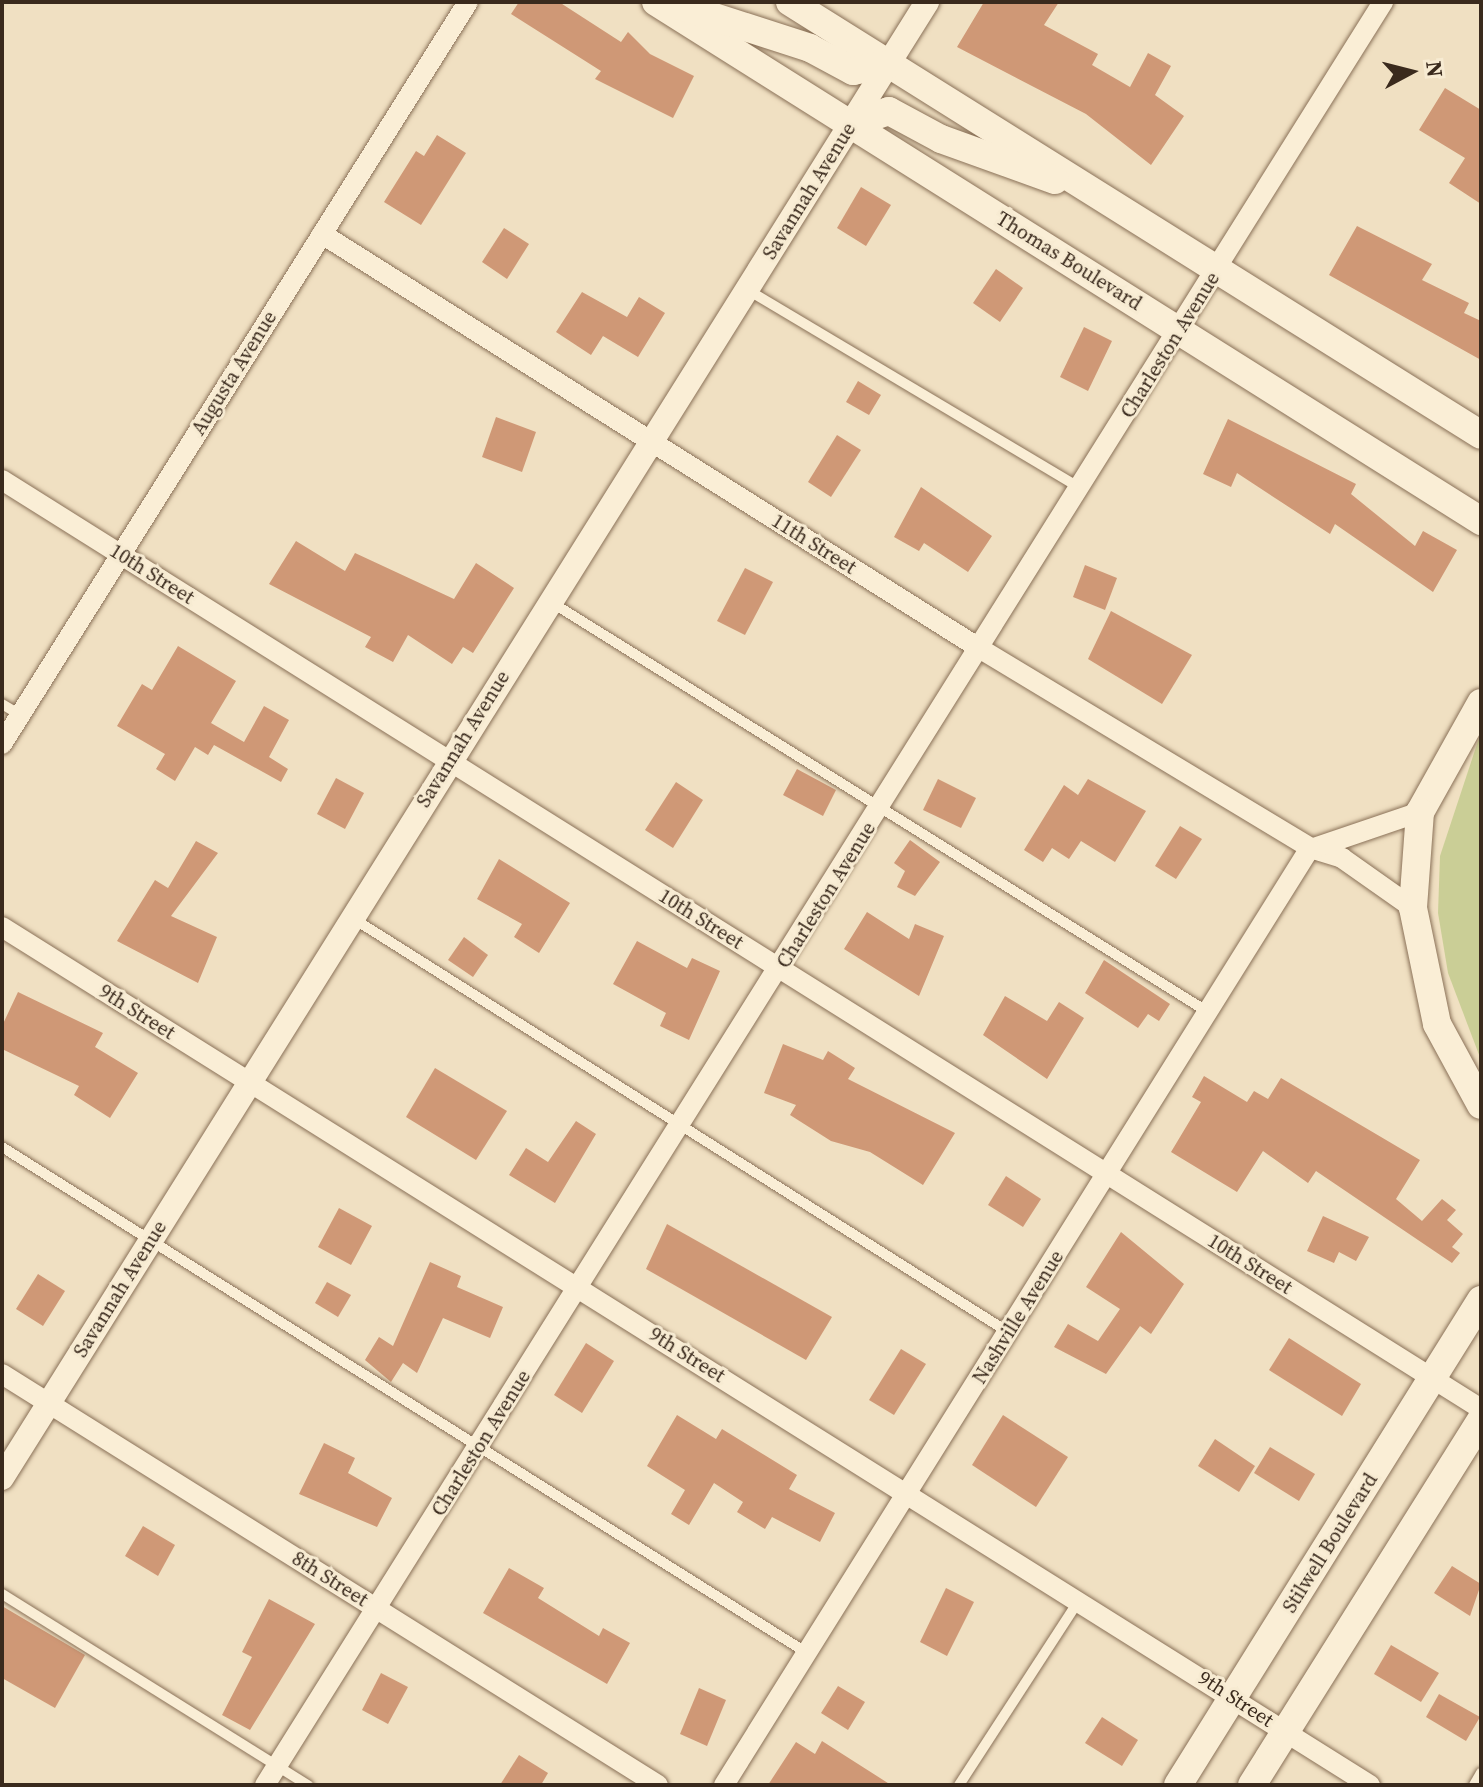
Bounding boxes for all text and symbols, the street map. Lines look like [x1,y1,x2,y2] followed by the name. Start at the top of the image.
[1371,32,1451,112] north arrow
[1419,59,1451,79] text: N
[757,118,861,264] street label: Savannah Avenue
[992,207,1146,315] street label: Thomas Boulevard
[1115,268,1225,422] street label: Charleston Avenue
[186,306,282,440] street label: Augusta Avenue
[767,509,861,579] street label: 11th Street
[105,539,199,609] street label: 10th Street
[411,666,515,812] street label: Savannah Avenue
[771,818,881,972] street label: Charleston Avenue
[654,884,748,954] street label: 10th Street
[95,979,179,1045] street label: 9th Street
[68,1216,172,1362] street label: Savannah Avenue
[1203,1229,1297,1299] street label: 10th Street
[967,1246,1069,1388] street label: Nashville Avenue
[645,1322,729,1388] street label: 9th Street
[426,1366,536,1520] street label: Charleston Avenue
[1277,1469,1383,1617] street label: Stilwell Boulevard
[288,1546,372,1612] street label: 8th Street
[1194,1666,1278,1732] street label: 9th Street

